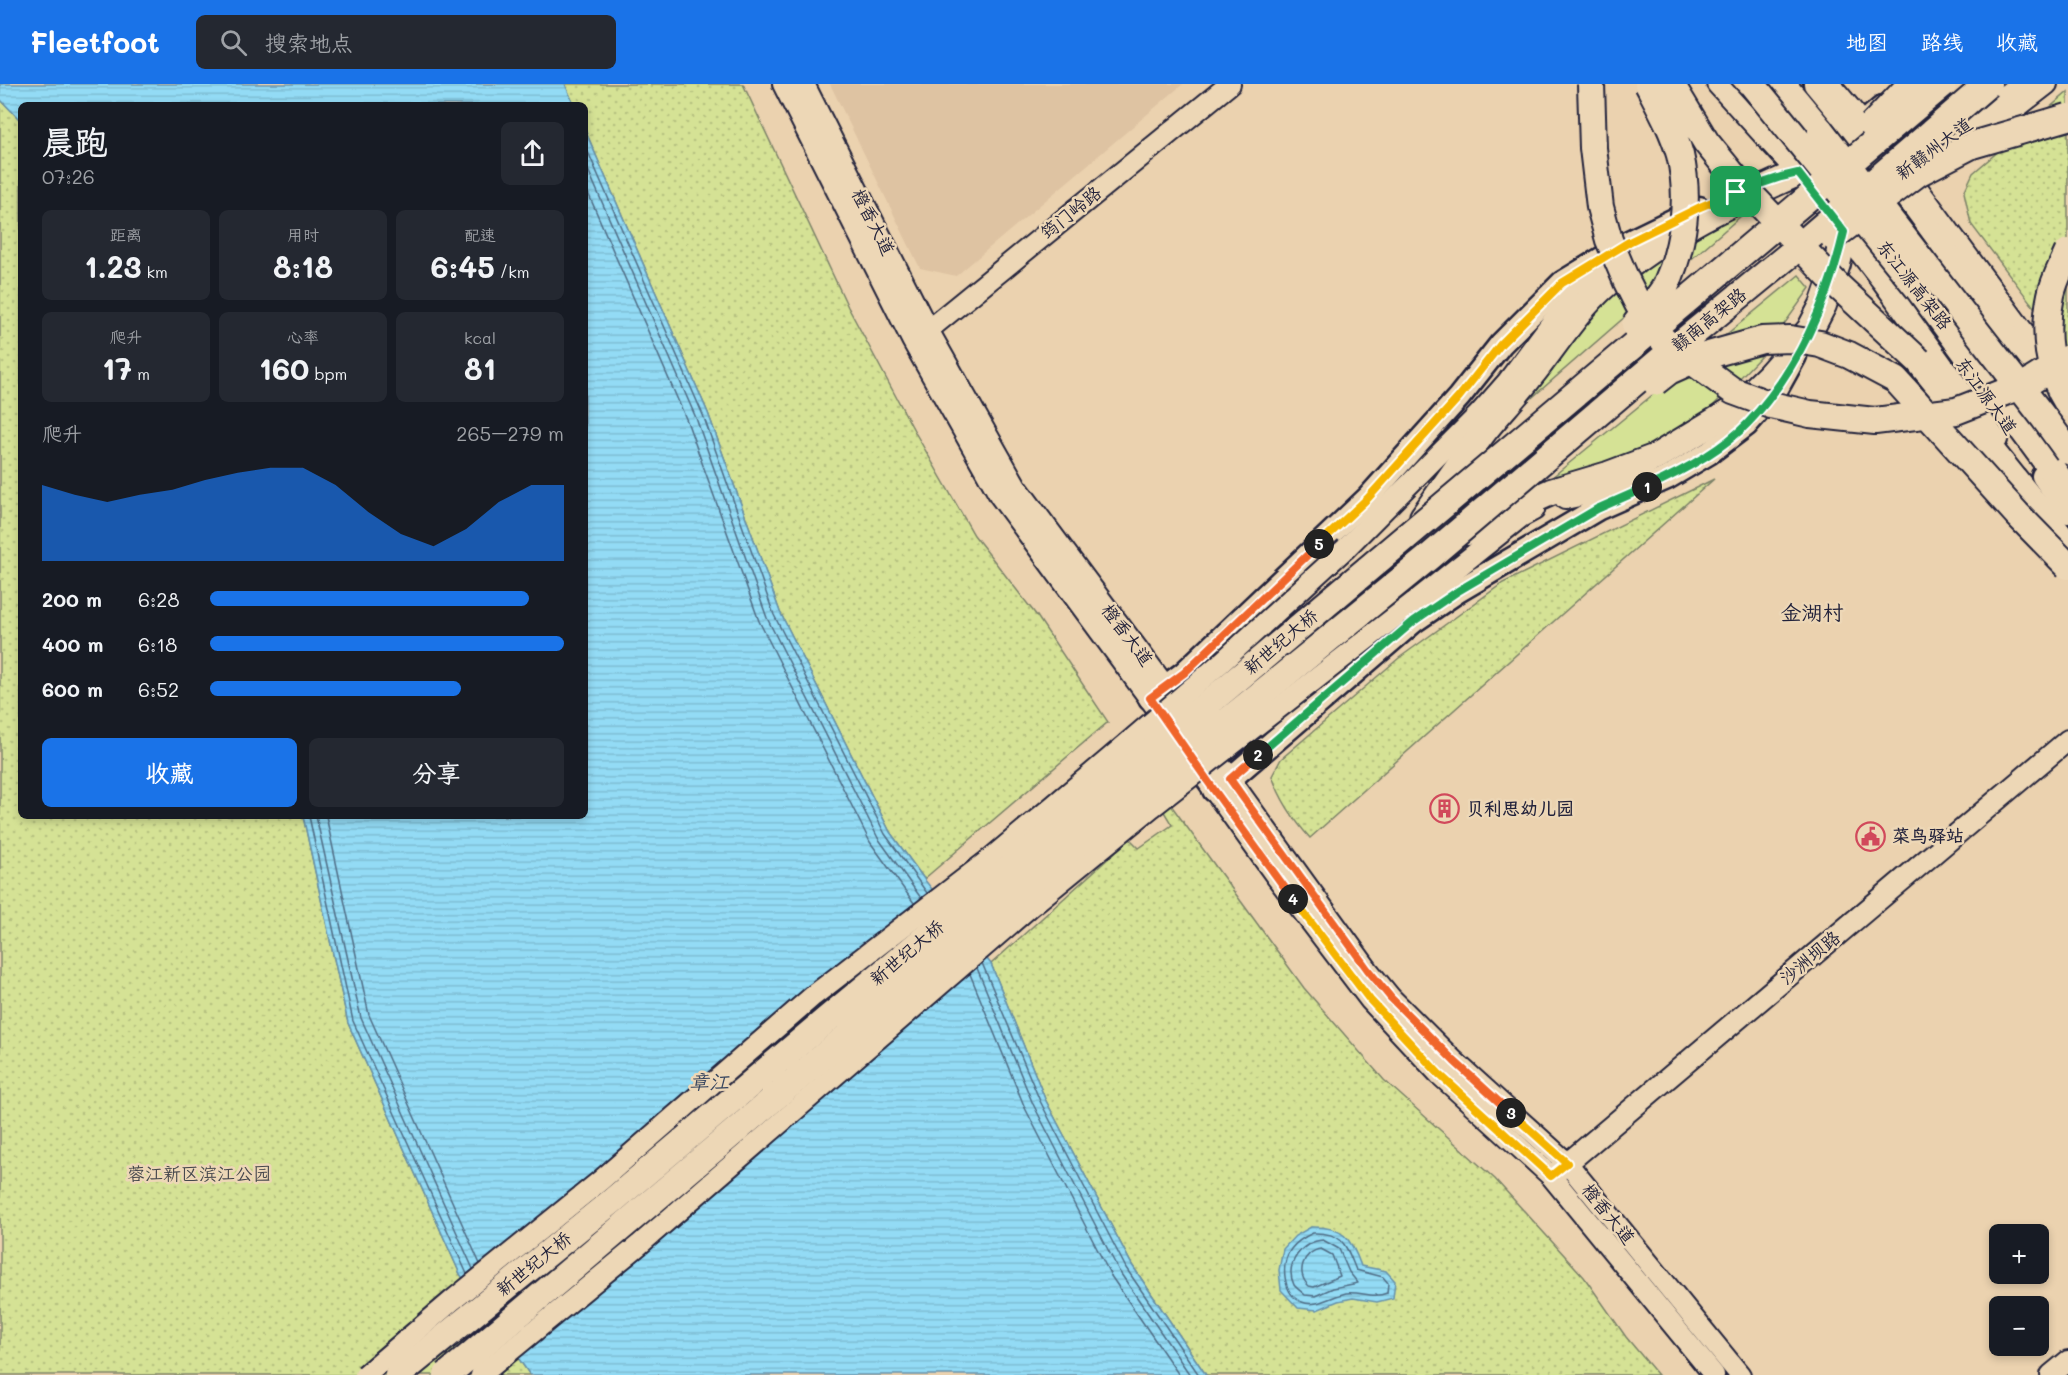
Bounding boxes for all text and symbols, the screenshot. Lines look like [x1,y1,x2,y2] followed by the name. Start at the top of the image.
[196,15,616,69] search box
[30,24,160,60] text: Fleetfoot
[217,26,250,59] icon: search
[265,28,353,57] text: 搜索地点
[1846,28,1888,55] text: 地图
[1921,28,1963,55] text: 路线
[1996,28,2038,55] text: 收藏
[1890,112,1977,185] street label: 新赣州大道
[42,119,108,162] text: 晨跑
[501,122,564,185] button: share
[42,163,95,189] text: 07:26
[1710,166,1761,217] pin
[1719,175,1752,208] icon: arrive
[1035,180,1106,244] street label: 筠门岭路
[847,184,901,259] street label: 橙香大道
[110,224,142,245] text: 距离
[287,224,319,245] text: 用时
[464,224,496,245] text: 配速
[1872,234,1957,334] street label: 东江源高架路
[84,246,141,286] text: 1.23
[273,246,333,286] text: 8:18
[431,246,495,286] text: 6:45
[141,261,168,282] text: km
[495,261,529,282] text: /km
[1666,282,1751,357] street label: 赣南高架路
[110,326,142,347] text: 爬升
[287,326,319,347] text: 心率
[464,327,496,348] text: kcal
[102,348,132,388] text: 17
[259,348,309,388] text: 160
[464,348,496,388] text: 81
[1951,352,2023,439] street label: 东江源大道
[132,363,150,384] text: m
[309,363,347,384] text: bpm
[42,420,82,446] text: 爬升
[456,420,564,446] text: 265–279 m
[1632,472,1662,502] pin: 1
[1643,476,1651,497] text: 1
[1304,529,1334,559] pin: 5
[1314,533,1324,554] text: 5
[42,586,102,612] text: 200 m
[138,586,180,612] text: 6:28
[1097,598,1159,670] street label: 橙香大道
[1781,598,1844,625] district label: 金湖村
[1238,603,1323,679] street label: 新世纪大桥
[42,631,103,657] text: 400 m
[138,631,177,657] text: 6:18
[42,676,103,702] text: 600 m
[138,676,179,702] text: 6:52
[42,738,297,807] button: 收藏
[309,738,564,807] button: 分享
[1243,740,1273,770] pin: 2
[1254,744,1262,765] text: 2
[1429,793,1461,825] building icon: 贝利思幼儿园
[1466,796,1574,820] place label: 贝利思幼儿园
[1855,820,1887,852] public building icon: 菜鸟驿站
[1892,823,1964,847] place label: 菜鸟驿站
[1278,884,1308,914] pin: 4
[1288,888,1298,909] text: 4
[864,914,949,990] street label: 新世纪大桥
[1774,925,1845,990] street label: 沙洲坝路
[689,1068,730,1094] water label: 章江
[1496,1098,1526,1128] pin: 3
[1506,1102,1516,1123] text: 3
[127,1161,271,1185] park label: 蓉江新区滨江公园
[1577,1178,1641,1249] street label: 橙香大道
[1989,1224,2049,1356] map controls
[1989,1224,2049,1284] button: +
[491,1226,576,1301] street label: 新世纪大桥
[1989,1296,2049,1356] button: −

